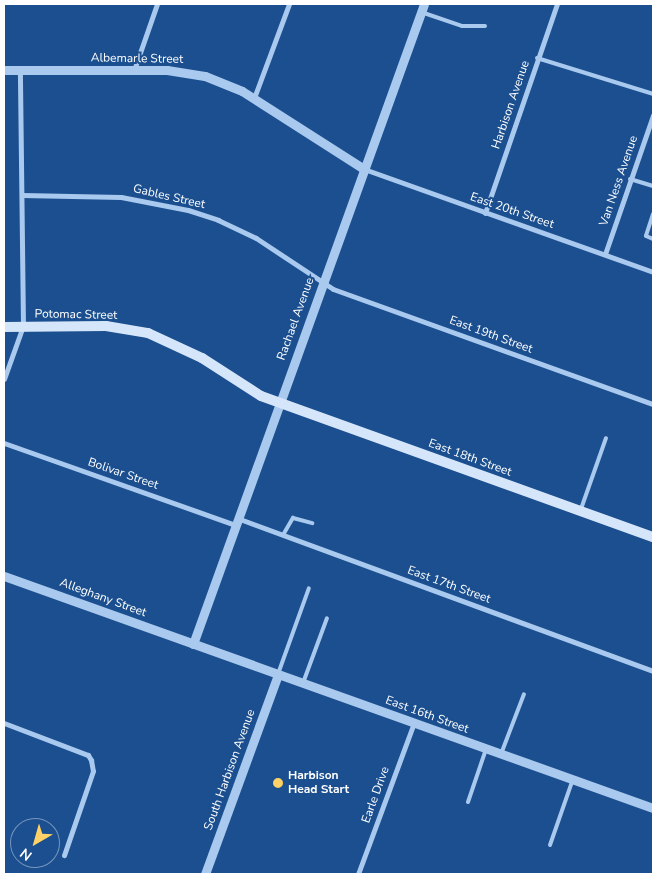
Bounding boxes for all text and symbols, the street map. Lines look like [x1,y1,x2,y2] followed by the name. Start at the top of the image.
[91,51,183,67] street label: Albemarle Street
[489,59,533,151] street label: Harbison Avenue
[597,134,641,228] street label: Van Ness Avenue
[132,182,206,212] street label: Gables Street
[468,190,556,232] street label: East 20th Street
[274,276,318,362] street label: Rachael Avenue
[34,307,118,323] street label: Potomac Street
[447,313,535,357] street label: East 19th Street
[426,436,514,480] street label: East 18th Street
[86,455,160,493] street label: Bolivar Street
[405,563,493,607] street label: East 17th Street
[58,576,148,620] street label: Alleghany Street
[383,693,471,737] street label: East 16th Street
[201,708,259,832] street label: South Harbison Avenue
[359,765,393,825] street label: Earle Drive
[288,769,349,797] place label: Harbison Head Start
[272,777,284,789] marker: Harbison Head Start
[10,818,60,868] north arrow
[16,844,36,865] text: N

